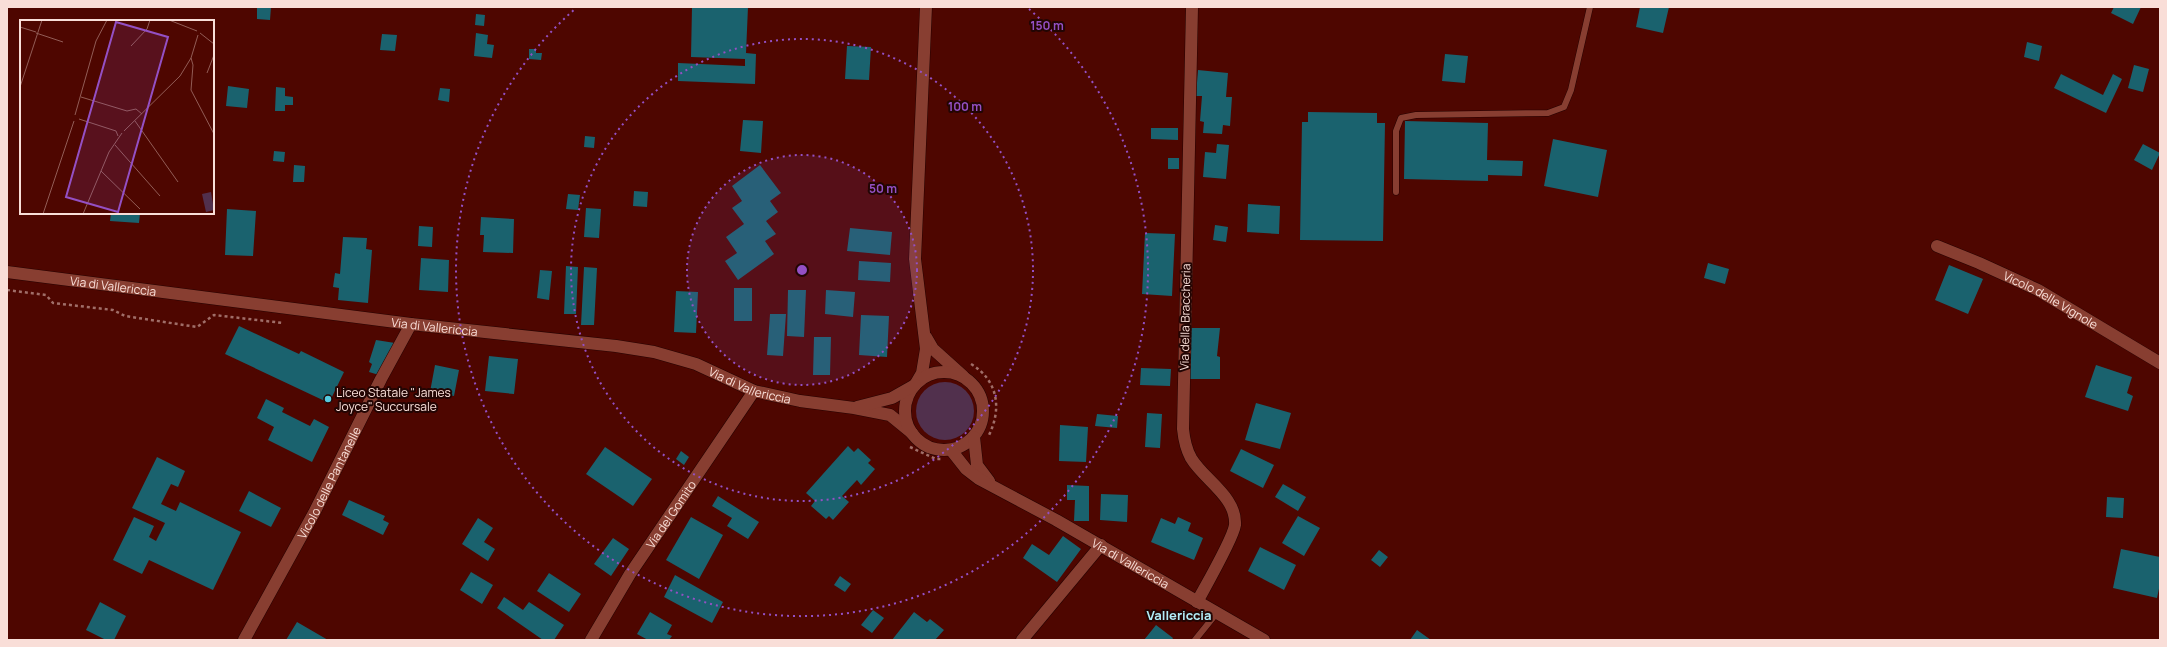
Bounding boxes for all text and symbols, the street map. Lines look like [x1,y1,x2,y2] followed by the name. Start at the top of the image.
[1030,17,1064,34] text: 150 m
[20,20,214,214] inset map
[948,98,982,115] text: 100 m
[869,180,897,197] text: 50 m
[795,263,809,277] centre of rings
[1176,263,1194,371] street label: Via della Braccheria
[2001,267,2101,333] street label: Vicolo delle Vignole
[69,272,157,300] street label: Via di Vallericcia
[390,313,479,340] street label: Via di Vallericcia
[706,363,793,407] street label: Via di Vallericcia
[336,384,451,415] place label: Liceo Statale "James Joyce" Succursale
[323,394,333,404] marker: Liceo Statale "James Joyce" Succursale
[293,423,365,542] street label: Vicolo delle Pantanelle
[642,477,700,551] street label: Via del Gomito
[1089,534,1172,592] street label: Via di Vallericcia
[1147,606,1211,624] district label: Vallericcia

